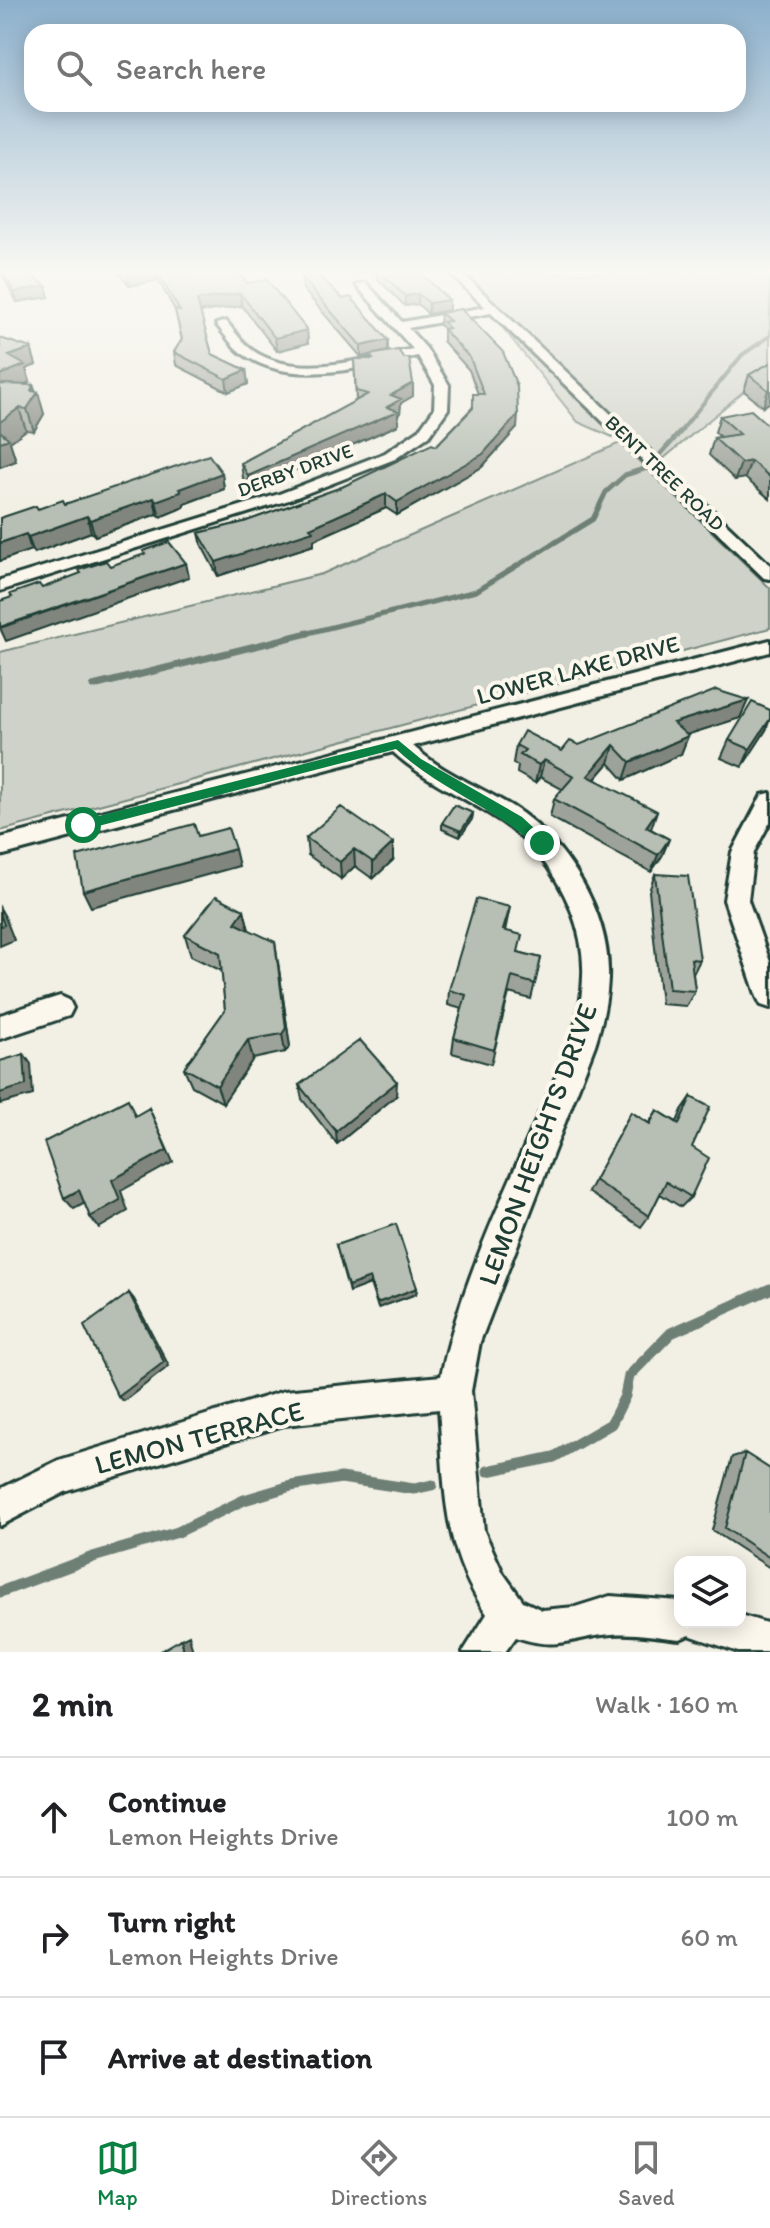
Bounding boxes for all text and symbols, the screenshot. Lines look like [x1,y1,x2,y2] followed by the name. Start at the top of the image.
[24,24,746,112] search box
[52,46,96,90] icon: search
[116,50,266,87] text: Search here
[600,410,730,536] street label: BENT TREE ROAD
[234,438,356,502] street label: DERBY DRIVE
[473,629,682,711] street label: LOWER LAKE DRIVE
[65,807,101,843] route start
[524,825,560,861] route end
[470,998,604,1290] street label: LEMON HEIGHTS DRIVE
[91,1393,307,1481] street label: LEMON TERRACE
[674,1556,746,1628] map controls
[674,1556,746,1628] button: layers
[32,1684,113,1725] text: 2 min
[595,1688,738,1720] text: Walk · 160 m
[108,1783,227,1820] text: Continue
[32,1795,76,1839] icon: ahead
[666,1801,738,1833] text: 100 m
[108,1820,339,1852] text: Lemon Heights Drive
[108,1903,236,1940] text: Turn right
[32,1915,76,1959] icon: right
[681,1921,738,1953] text: 60 m
[108,1940,339,1972] text: Lemon Heights Drive
[32,2035,76,2079] icon: arrive
[108,2039,372,2076] text: Arrive at destination
[96,2136,140,2211] tab: Map
[331,2136,427,2211] tab: Directions
[618,2136,674,2211] tab: Saved

